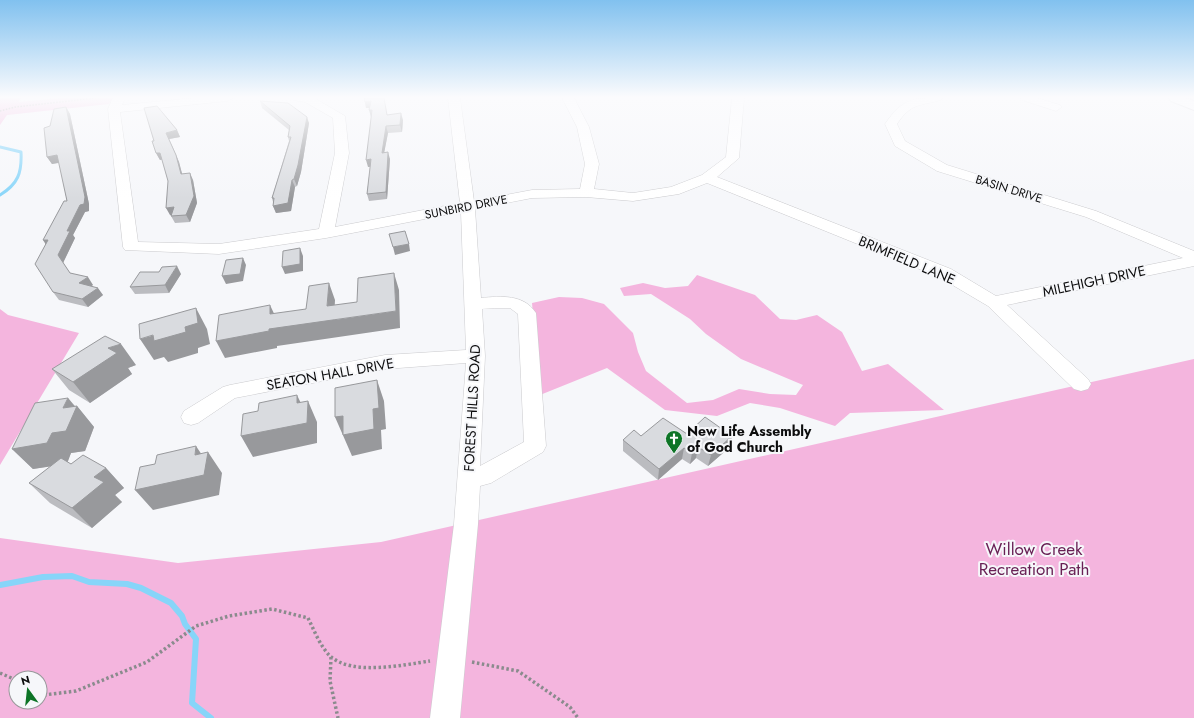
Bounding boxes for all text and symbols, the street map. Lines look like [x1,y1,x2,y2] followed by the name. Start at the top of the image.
[973,170,1045,208] street label: BASIN DRIVE
[423,190,509,224] street label: SUNBIRD DRIVE
[856,231,958,289] street label: BRIMFIELD LANE
[1041,260,1147,302] street label: MILEHIGH DRIVE
[459,344,485,472] street label: FOREST HILLS ROAD
[265,353,395,395] street label: SEATON HALL DRIVE
[687,421,812,457] place label: New Life Assembly of God Church
[664,429,684,454] church icon: New Life Assembly of God Church
[979,537,1089,581] park label: Willow Creek Recreation Path
[8,670,48,710] north arrow
[19,671,32,689] text: N

